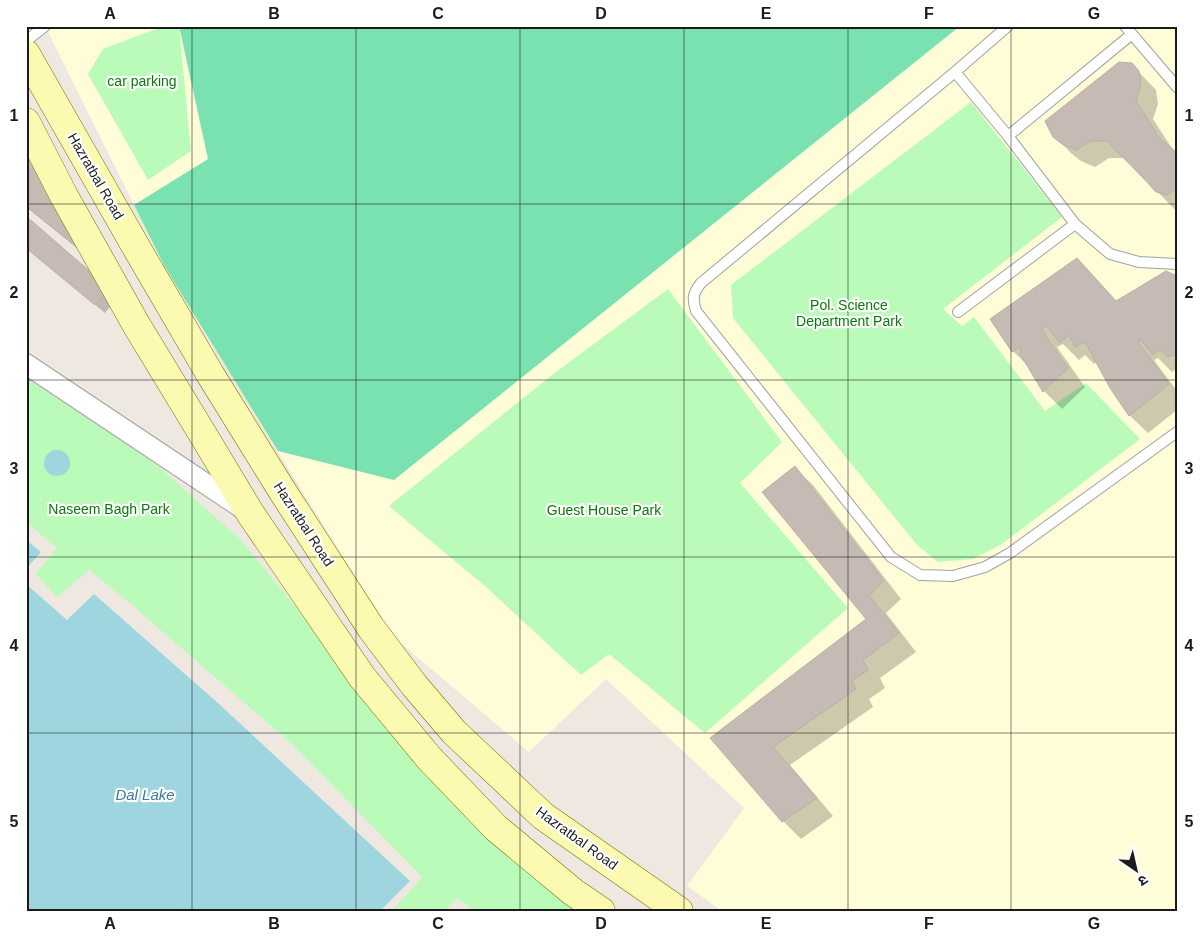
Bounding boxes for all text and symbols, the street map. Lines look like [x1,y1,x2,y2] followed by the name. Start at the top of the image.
[104,5,116,22] text: A
[268,5,280,22] text: B
[432,5,444,22] text: C
[595,5,607,22] text: D
[761,5,772,22] text: E
[924,5,934,22] text: F
[1088,5,1100,22] text: G
[107,73,177,89] park label: car parking
[10,107,19,124] text: 1
[1185,107,1194,124] text: 1
[65,130,127,222] street label: Hazratbal Road
[10,284,19,301] text: 2
[1185,284,1194,301] text: 2
[796,297,903,329] park label: Pol. Science Department Park
[10,460,19,477] text: 3
[1185,460,1194,477] text: 3
[271,479,337,569] street label: Hazratbal Road
[48,501,171,517] park label: Naseem Bagh Park
[547,502,662,518] park label: Guest House Park
[10,637,19,654] text: 4
[1185,637,1194,654] text: 4
[115,786,175,803] water label: Dal Lake
[533,803,621,873] street label: Hazratbal Road
[10,813,19,830] text: 5
[1185,813,1194,830] text: 5
[1110,844,1160,894] north arrow
[1135,872,1151,890] text: उ
[104,915,116,932] text: A
[268,915,280,932] text: B
[432,915,444,932] text: C
[595,915,607,932] text: D
[761,915,772,932] text: E
[924,915,934,932] text: F
[1088,915,1100,932] text: G

